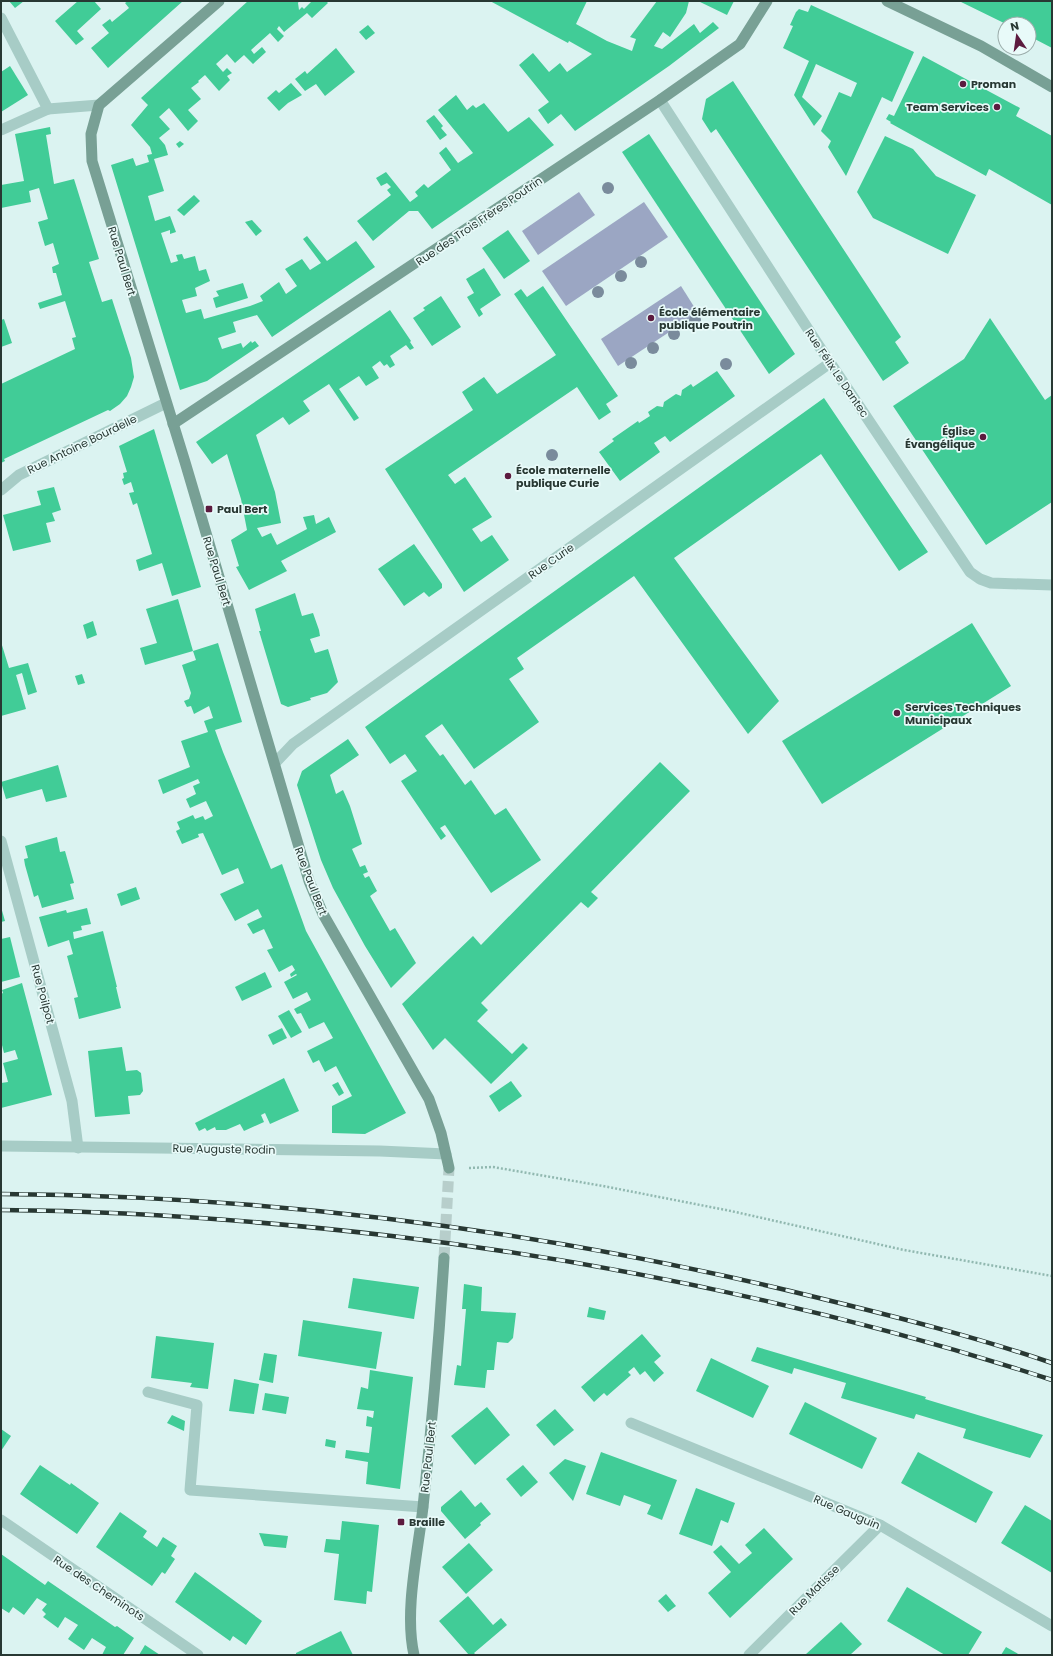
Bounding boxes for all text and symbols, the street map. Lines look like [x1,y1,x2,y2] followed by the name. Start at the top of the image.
[997,16,1037,56] north arrow
[1009,18,1021,35] text: N
[971,76,1016,92] place label: Proman
[958,79,968,89] marker: Proman
[906,99,989,115] place label: Team Services
[992,102,1002,112] marker: Team Services
[413,173,545,269] street label: Rue des Trois Frères Poutrin
[104,224,140,298] street label: Rue Paul Bert
[659,304,760,333] place label: École élémentaire publique Poutrin
[646,313,656,323] marker: École élémentaire publique Poutrin
[801,326,873,421] street label: Rue Félix Le Dantec
[25,410,140,477] street label: Rue Antoine Bourdelle
[905,423,975,452] place label: Église Évangélique
[978,432,988,442] marker: Église Évangélique
[516,462,611,491] place label: École maternelle publique Curie
[503,471,513,481] marker: École maternelle publique Curie
[217,501,268,517] place label: Paul Bert
[204,504,214,514] marker: Paul Bert
[199,534,235,608] street label: Rue Paul Bert
[525,539,577,583] street label: Rue Curie
[905,699,1021,728] place label: Services Techniques Municipaux
[892,708,902,718] marker: Services Techniques Municipaux
[291,845,331,917] street label: Rue Paul Bert
[27,963,59,1025] street label: Rue Poilpot
[172,1140,276,1158] street label: Rue Auguste Rodin
[416,1421,440,1493] street label: Rue Paul Bert
[811,1491,883,1533] street label: Rue Gauguin
[409,1514,445,1530] place label: Braille
[396,1517,406,1527] marker: Braille
[50,1552,148,1625] street label: Rue des Cheminots
[785,1561,843,1619] street label: Rue Matisse

